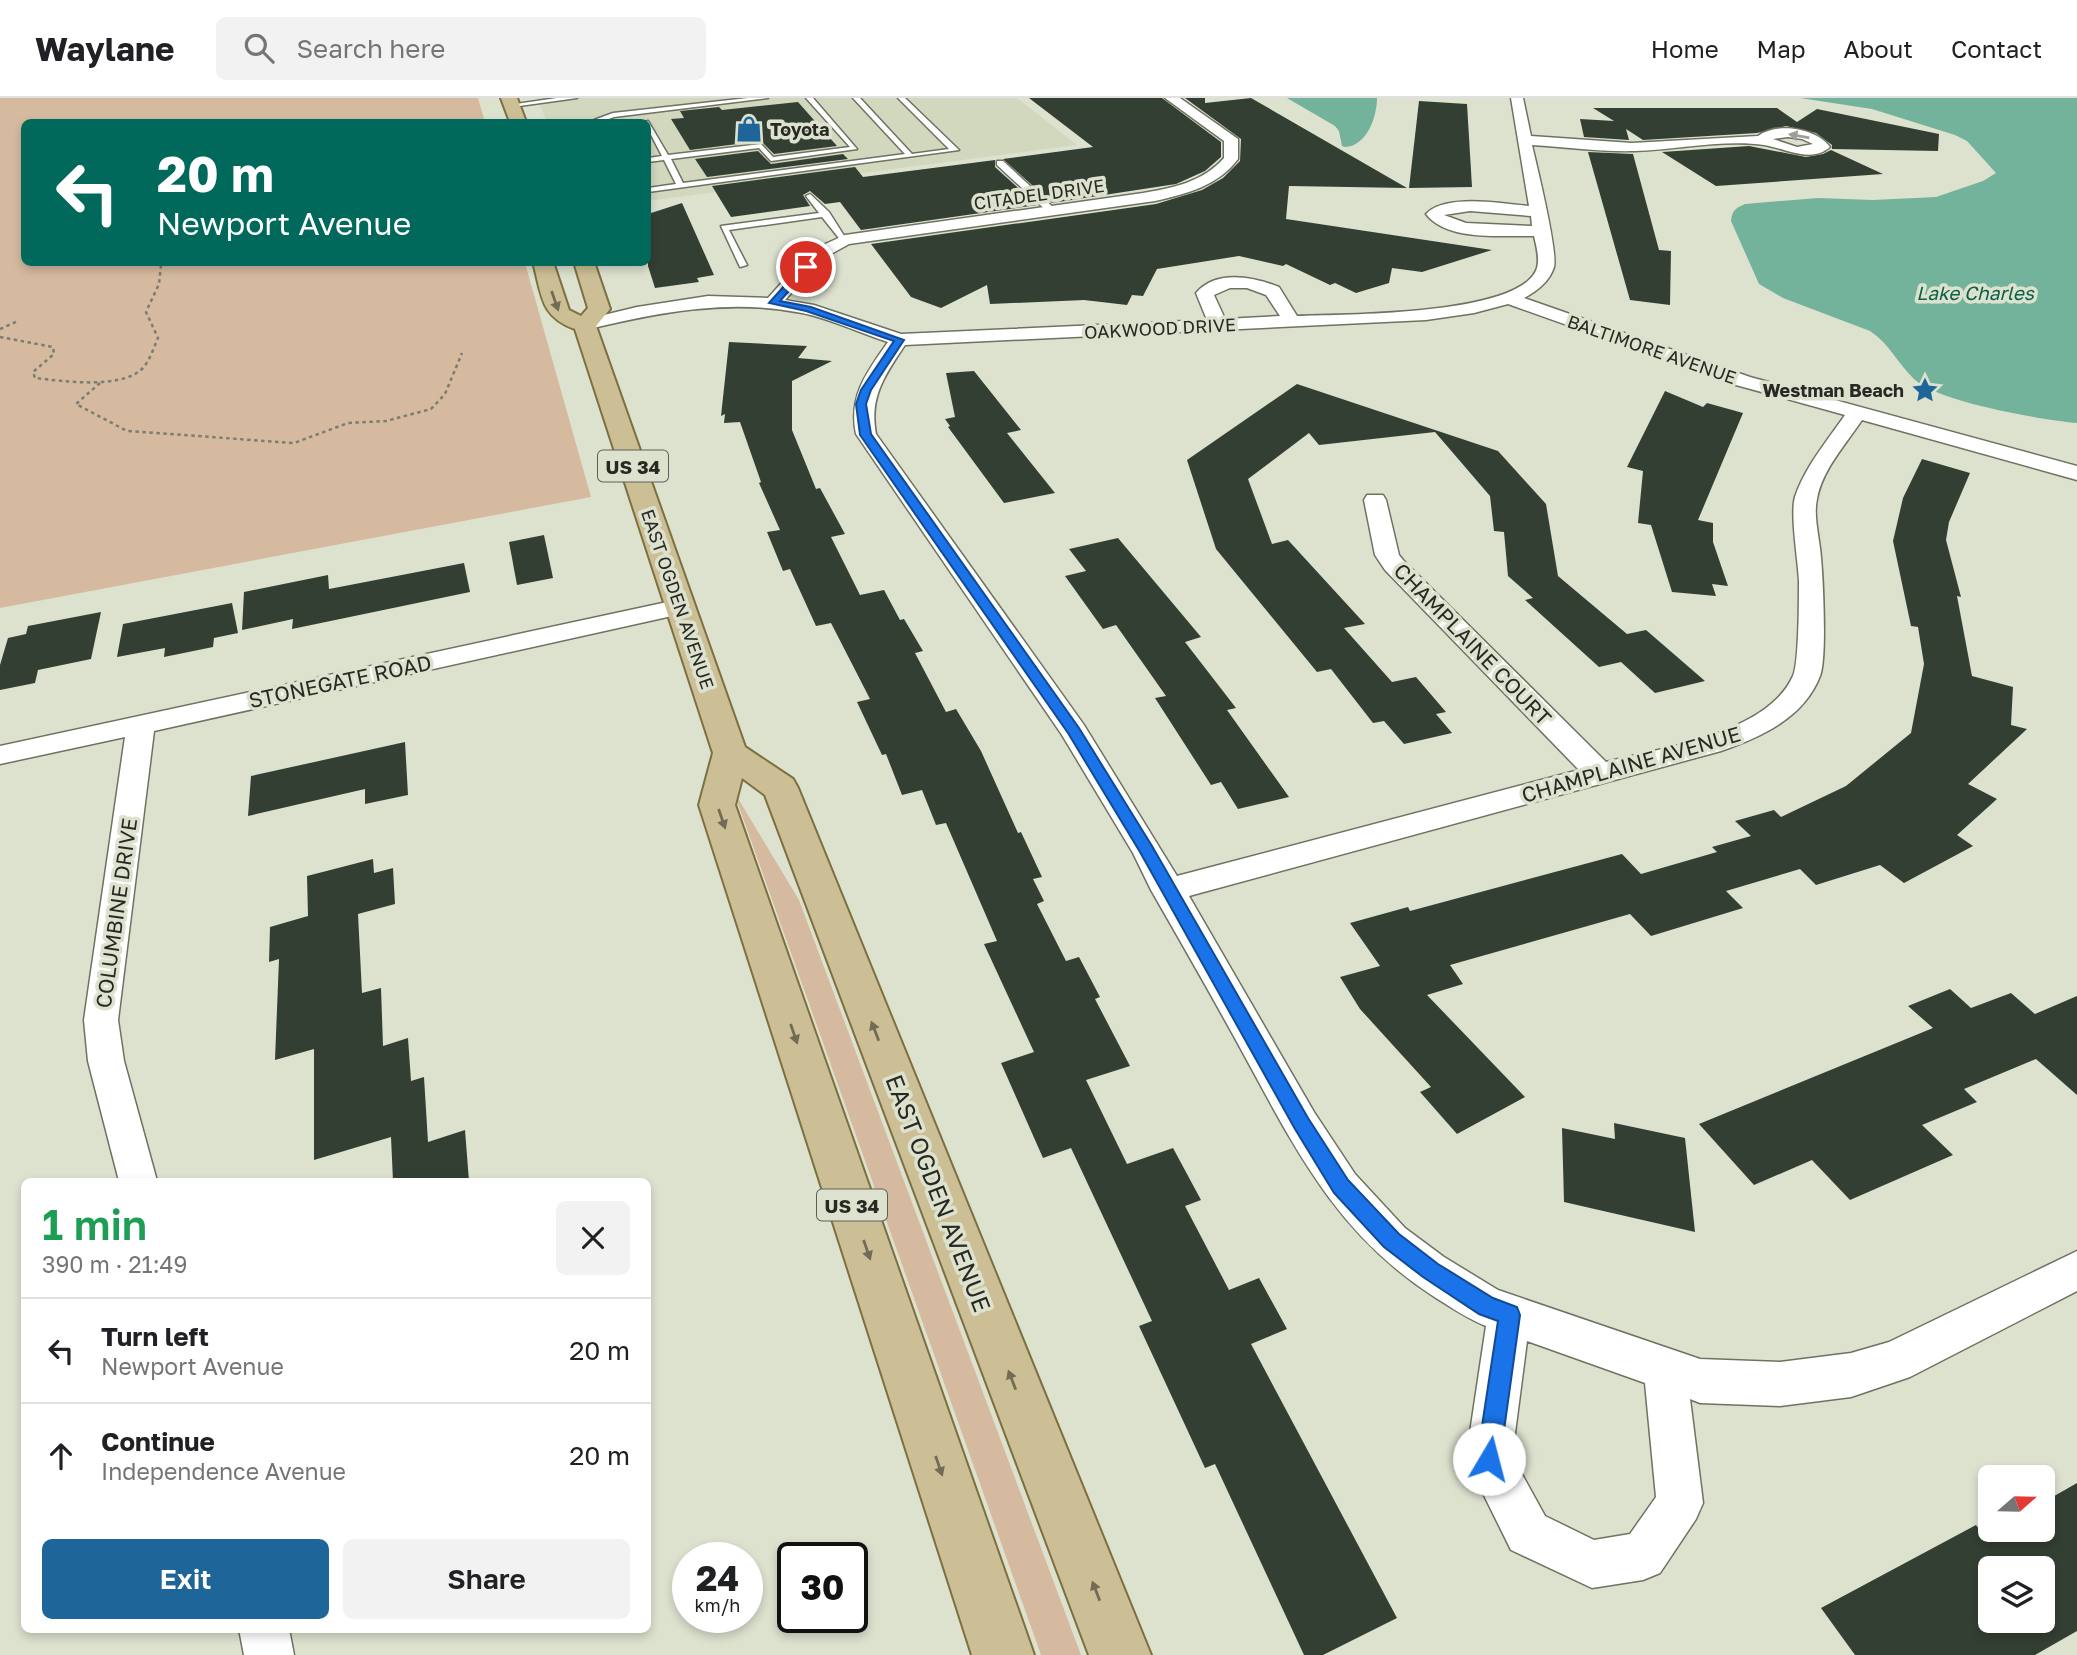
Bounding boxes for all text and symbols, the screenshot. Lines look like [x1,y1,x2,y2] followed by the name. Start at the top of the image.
[216,17,706,80] search box
[35,29,174,68] text: Waylane
[240,29,278,67] icon: search
[296,33,445,64] text: Search here
[1651,34,1719,63] text: Home
[1757,34,1806,63] text: Map
[1844,34,1913,63] text: About
[1951,34,2042,63] text: Contact
[734,114,764,144] shop icon: Toyota
[770,118,829,140] place label: Toyota
[1788,130,1810,141] one-way arrow
[157,144,274,203] text: 20 m
[42,147,133,238] icon: left
[972,174,1106,214] street label: CITADEL DRIVE
[157,204,411,242] text: Newport Avenue
[776,237,836,297] pin
[787,248,825,286] icon: arrive
[1916,281,2035,304] water label: Lake Charles
[551,291,561,312] one-way arrow
[1565,310,1739,388] street label: BALTIMORE AVENUE
[1084,313,1236,343] street label: OAKWOOD DRIVE
[1910,375,1940,405] place icon: Westman Beach
[1763,379,1904,401] place label: Westman Beach
[598,450,668,482] road number: US 34
[637,506,719,692] street label: EAST OGDEN AVENUE
[1389,557,1557,731] street label: CHAMPLAINE COURT
[246,649,434,713] street label: STONEGATE ROAD
[1519,720,1743,808] street label: CHAMPLAINE AVENUE
[717,808,728,829] one-way arrow
[90,816,142,1010] street label: COLUMBINE DRIVE
[870,1021,881,1042] one-way arrow
[790,1024,800,1045] one-way arrow
[880,1070,998,1316] street label: EAST OGDEN AVENUE
[817,1190,887,1220] road number: US 34
[42,1199,147,1249] text: 1 min
[556,1201,630,1275] button: close
[862,1240,873,1261] one-way arrow
[42,1250,187,1278] text: 390 m · 21:49
[101,1321,209,1352] text: Turn left
[42,1332,80,1370] icon: left
[569,1335,630,1366] text: 20 m
[101,1352,284,1380] text: Newport Avenue
[1007,1369,1018,1390] one-way arrow
[1452,1422,1526,1496] position arrow
[101,1426,215,1457] text: Continue
[42,1437,80,1475] icon: ahead
[569,1440,630,1471] text: 20 m
[934,1455,945,1476] one-way arrow
[101,1457,346,1485] text: Independence Avenue
[1978,1465,2054,1542] north arrow
[1978,1465,2055,1633] map controls
[42,1539,329,1619] button: Exit
[343,1539,630,1619] button: Share
[777,1542,868,1633] speed limit sign: 30
[1978,1556,2055,1633] button: layers
[696,1557,739,1599] text: 24
[1090,1581,1101,1602] one-way arrow
[695,1594,740,1616] text: km/h

